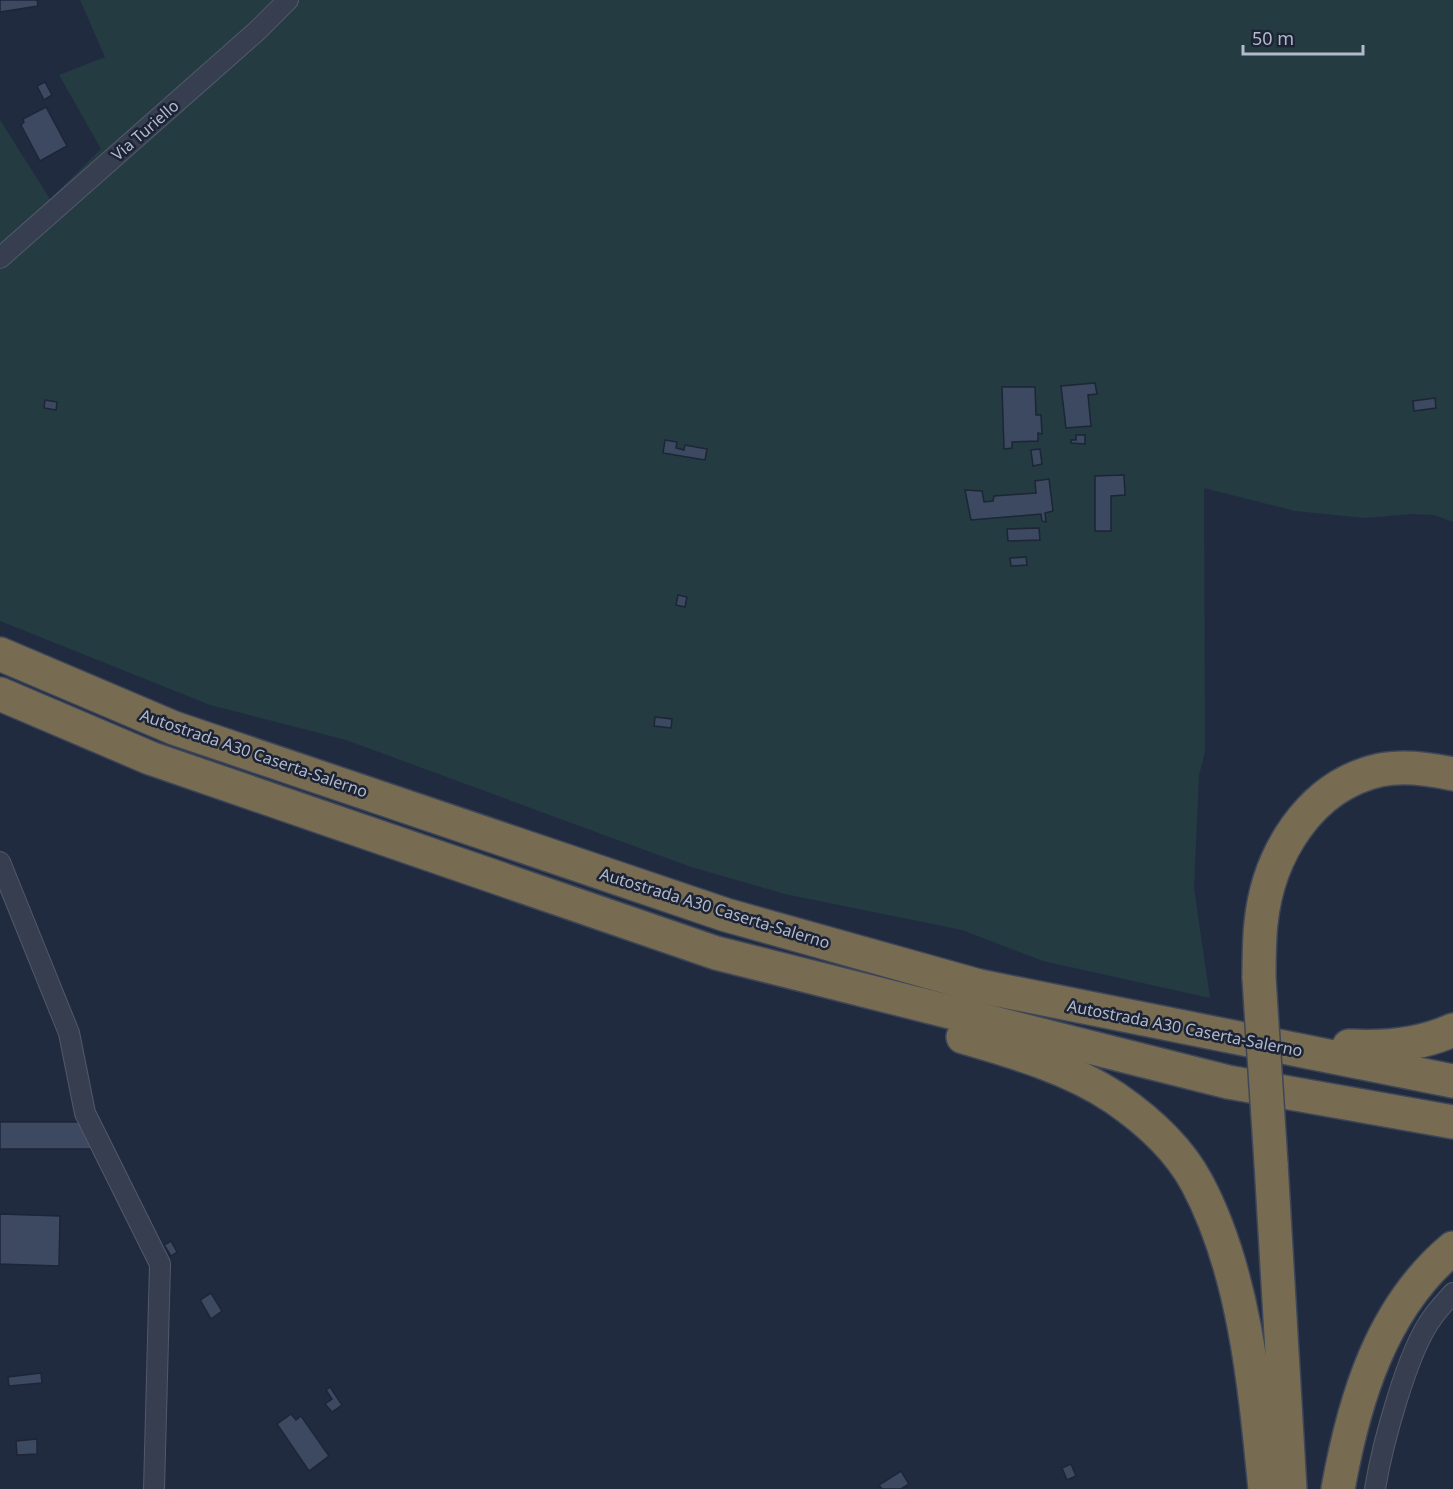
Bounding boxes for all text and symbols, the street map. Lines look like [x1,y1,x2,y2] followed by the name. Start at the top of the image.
[1243,18,1363,56] scale bar
[1252,26,1294,50] text: 50 m
[107,95,183,165] street label: Via Turiello
[137,704,371,802] street label: Autostrada A30 Caserta-Salerno
[597,862,833,954] street label: Autostrada A30 Caserta-Salerno
[1065,994,1305,1062] street label: Autostrada A30 Caserta-Salerno

